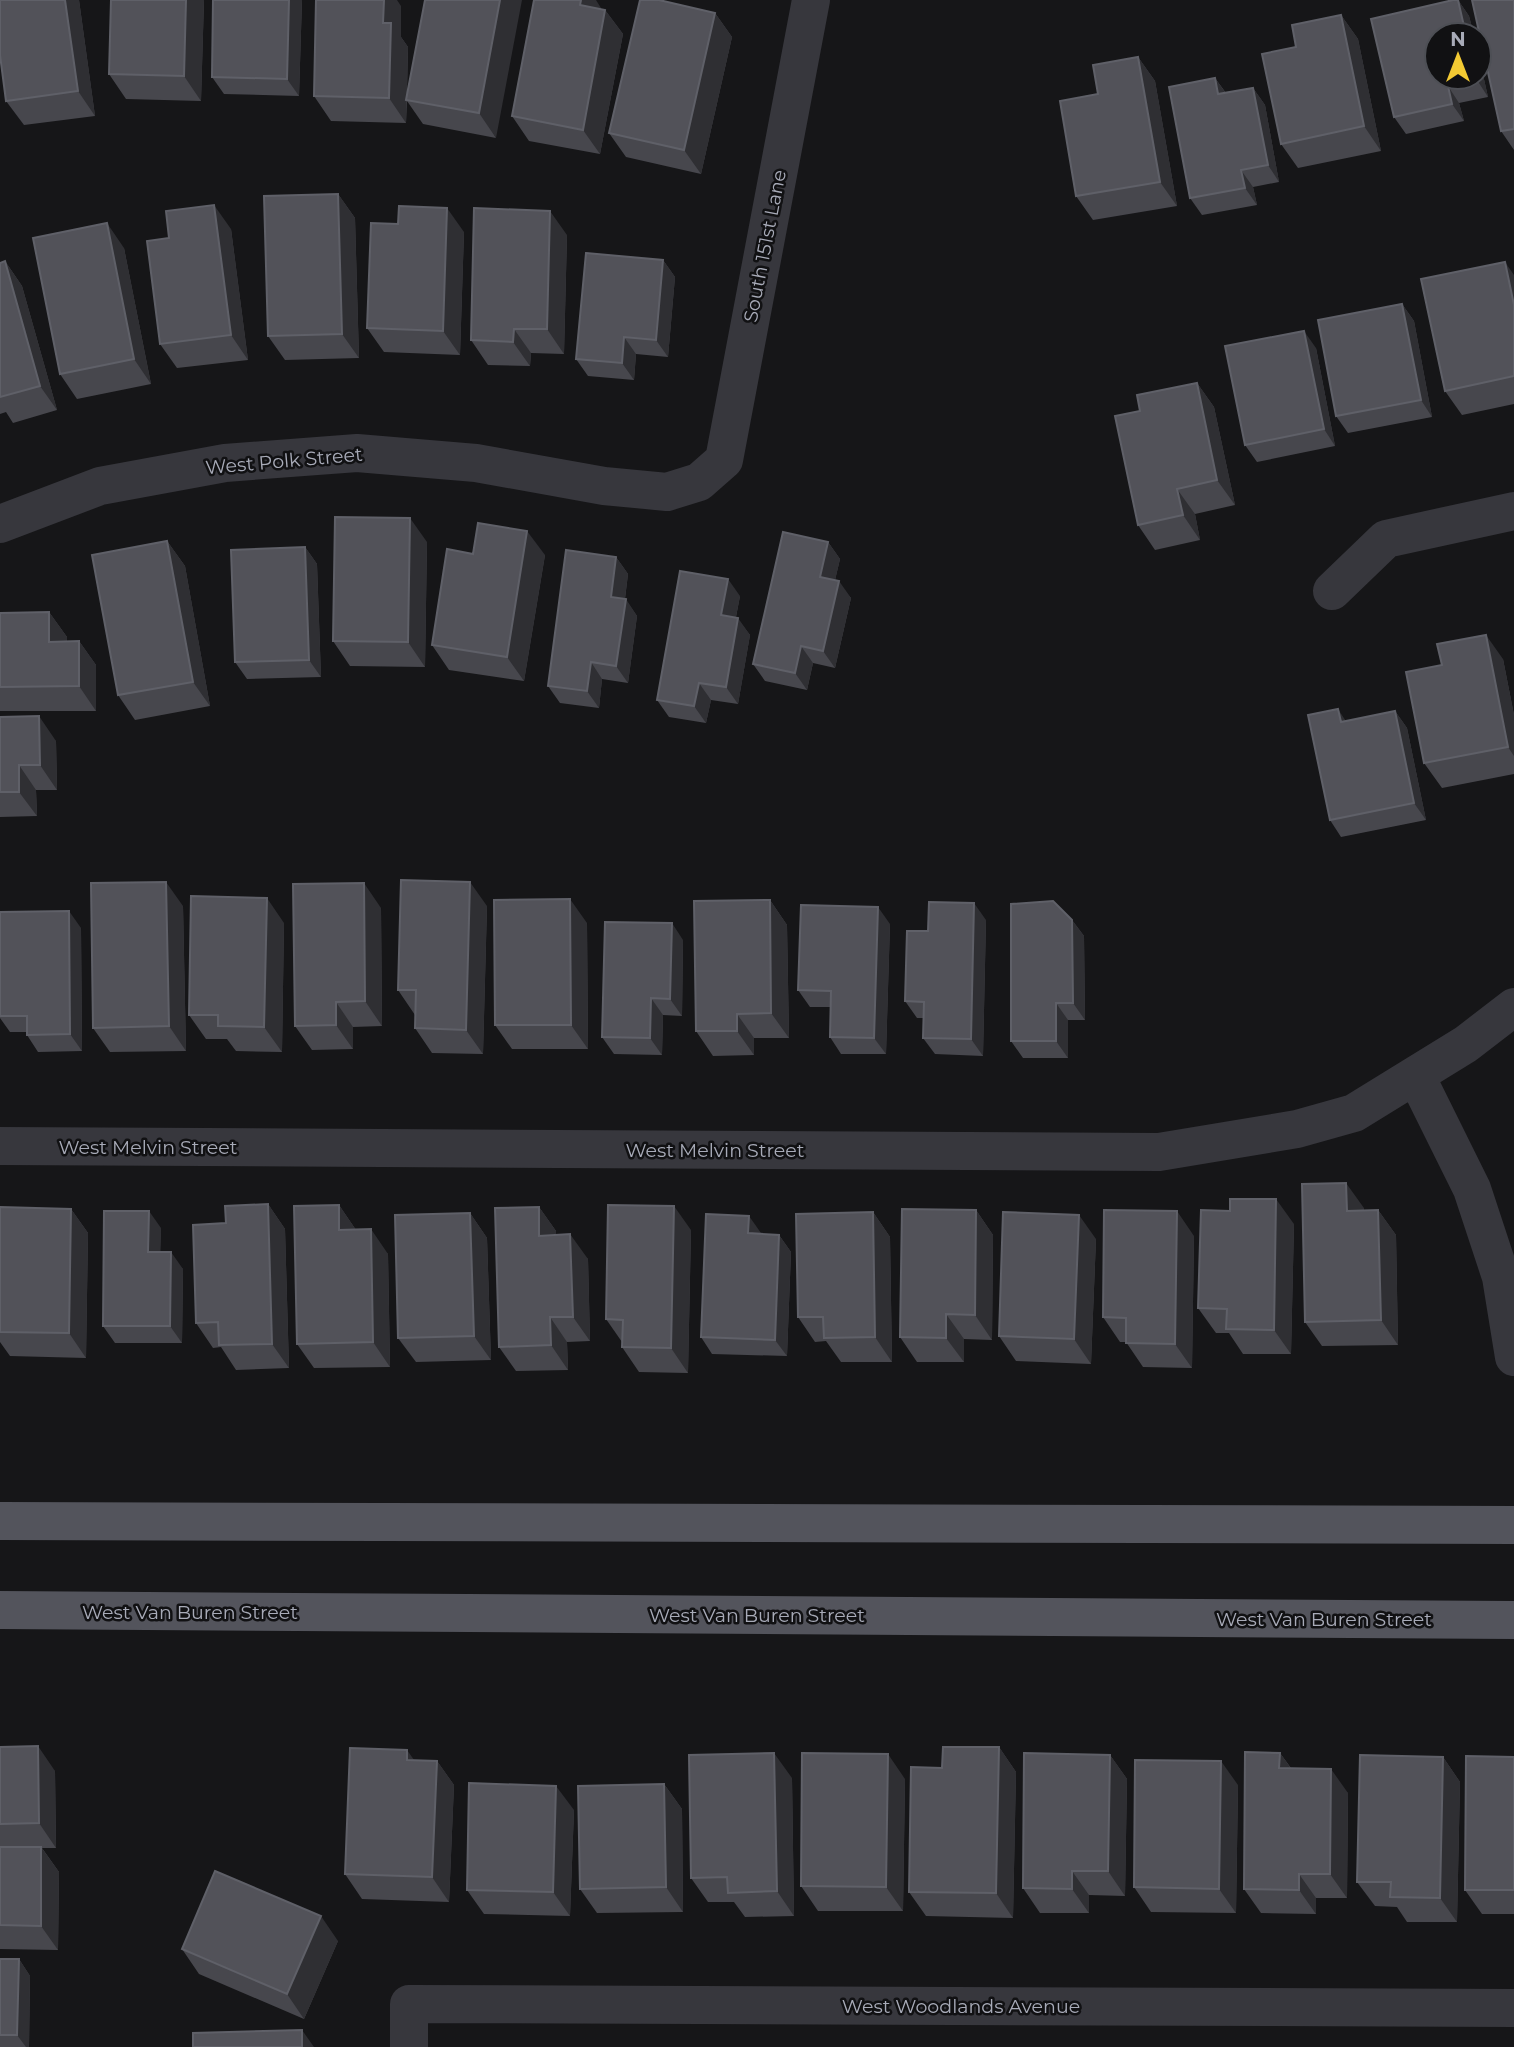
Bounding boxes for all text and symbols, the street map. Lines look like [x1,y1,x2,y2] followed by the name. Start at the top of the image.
[1423,21,1493,91] north arrow
[1450,28,1466,51] text: N
[739,168,791,324] street label: South 151st Lane
[204,443,364,479] street label: West Polk Street
[59,1136,238,1159] street label: West Melvin Street
[626,1139,805,1162] street label: West Melvin Street
[82,1601,298,1624] street label: West Van Buren Street
[649,1604,865,1627] street label: West Van Buren Street
[1216,1608,1432,1631] street label: West Van Buren Street
[842,1995,1080,2018] street label: West Woodlands Avenue

